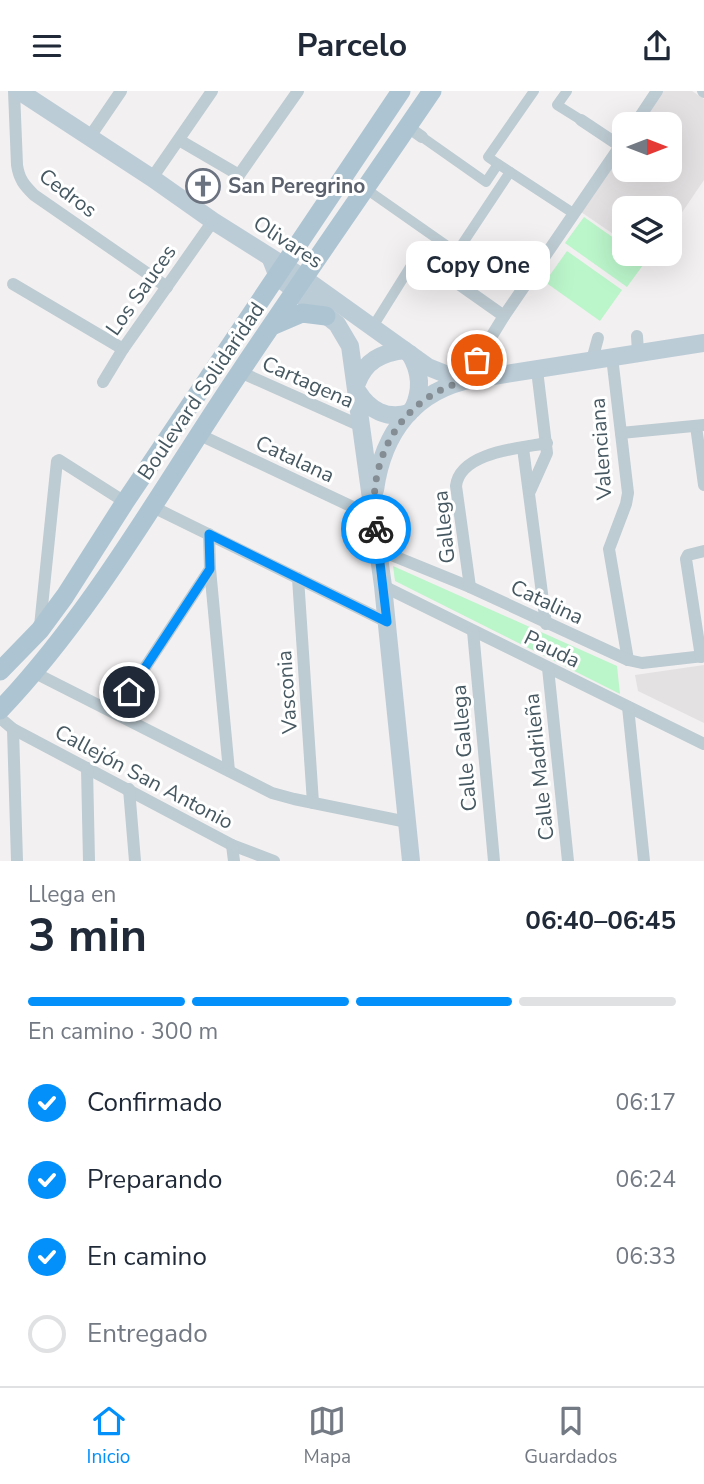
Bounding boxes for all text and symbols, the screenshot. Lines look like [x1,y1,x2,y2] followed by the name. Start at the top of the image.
[297,24,407,67] text: Parcelo
[28,27,66,65] icon: menu
[638,27,676,65] icon: share
[612,112,682,182] north arrow
[612,112,682,266] map controls
[33,162,103,224] street label: Cedros
[184,167,222,205] church icon: San Peregrino
[228,172,365,200] place label: San Peregrino
[612,196,682,266] button: layers
[248,209,328,275] street label: Olivares
[99,239,183,341] street label: Los Sauces
[405,241,549,290] callout: Copy One
[426,250,530,281] text: Copy One
[131,297,271,485] street label: Boulevard Solidaridad
[447,330,507,390] pin
[458,341,496,379] icon: bag
[258,349,358,415] street label: Cartagena
[583,397,619,502] street label: Valenciana
[251,429,339,489] street label: Catalana
[426,489,462,565] street label: Gallega
[341,494,411,564] courier
[357,510,395,548] icon: bike
[506,573,588,631] street label: Catalina
[519,623,585,675] street label: Pauda
[270,649,304,736] street label: Vasconia
[99,662,159,722] pin
[110,673,148,711] icon: home
[445,683,483,813] street label: Calle Gallega
[517,692,561,842] street label: Calle Madrileña
[50,718,238,836] street label: Callejón San Antonio
[28,879,116,910] text: Llega en
[525,903,676,938] text: 06:40–06:45
[28,904,147,967] text: 3 min
[28,1016,218,1047] text: En camino · 300 m
[28,1084,66,1122] icon: check
[87,1085,222,1120] text: Confirmado
[616,1087,676,1118] text: 06:17
[28,1161,66,1199] icon: check
[87,1162,222,1197] text: Preparando
[616,1164,676,1195] text: 06:24
[28,1238,66,1276] icon: check
[87,1239,207,1274] text: En camino
[616,1241,676,1272] text: 06:33
[87,1316,208,1351] text: Entregado
[87,1402,130,1470] tab: Inicio
[304,1402,351,1470] tab: Mapa
[524,1402,617,1470] tab: Guardados

